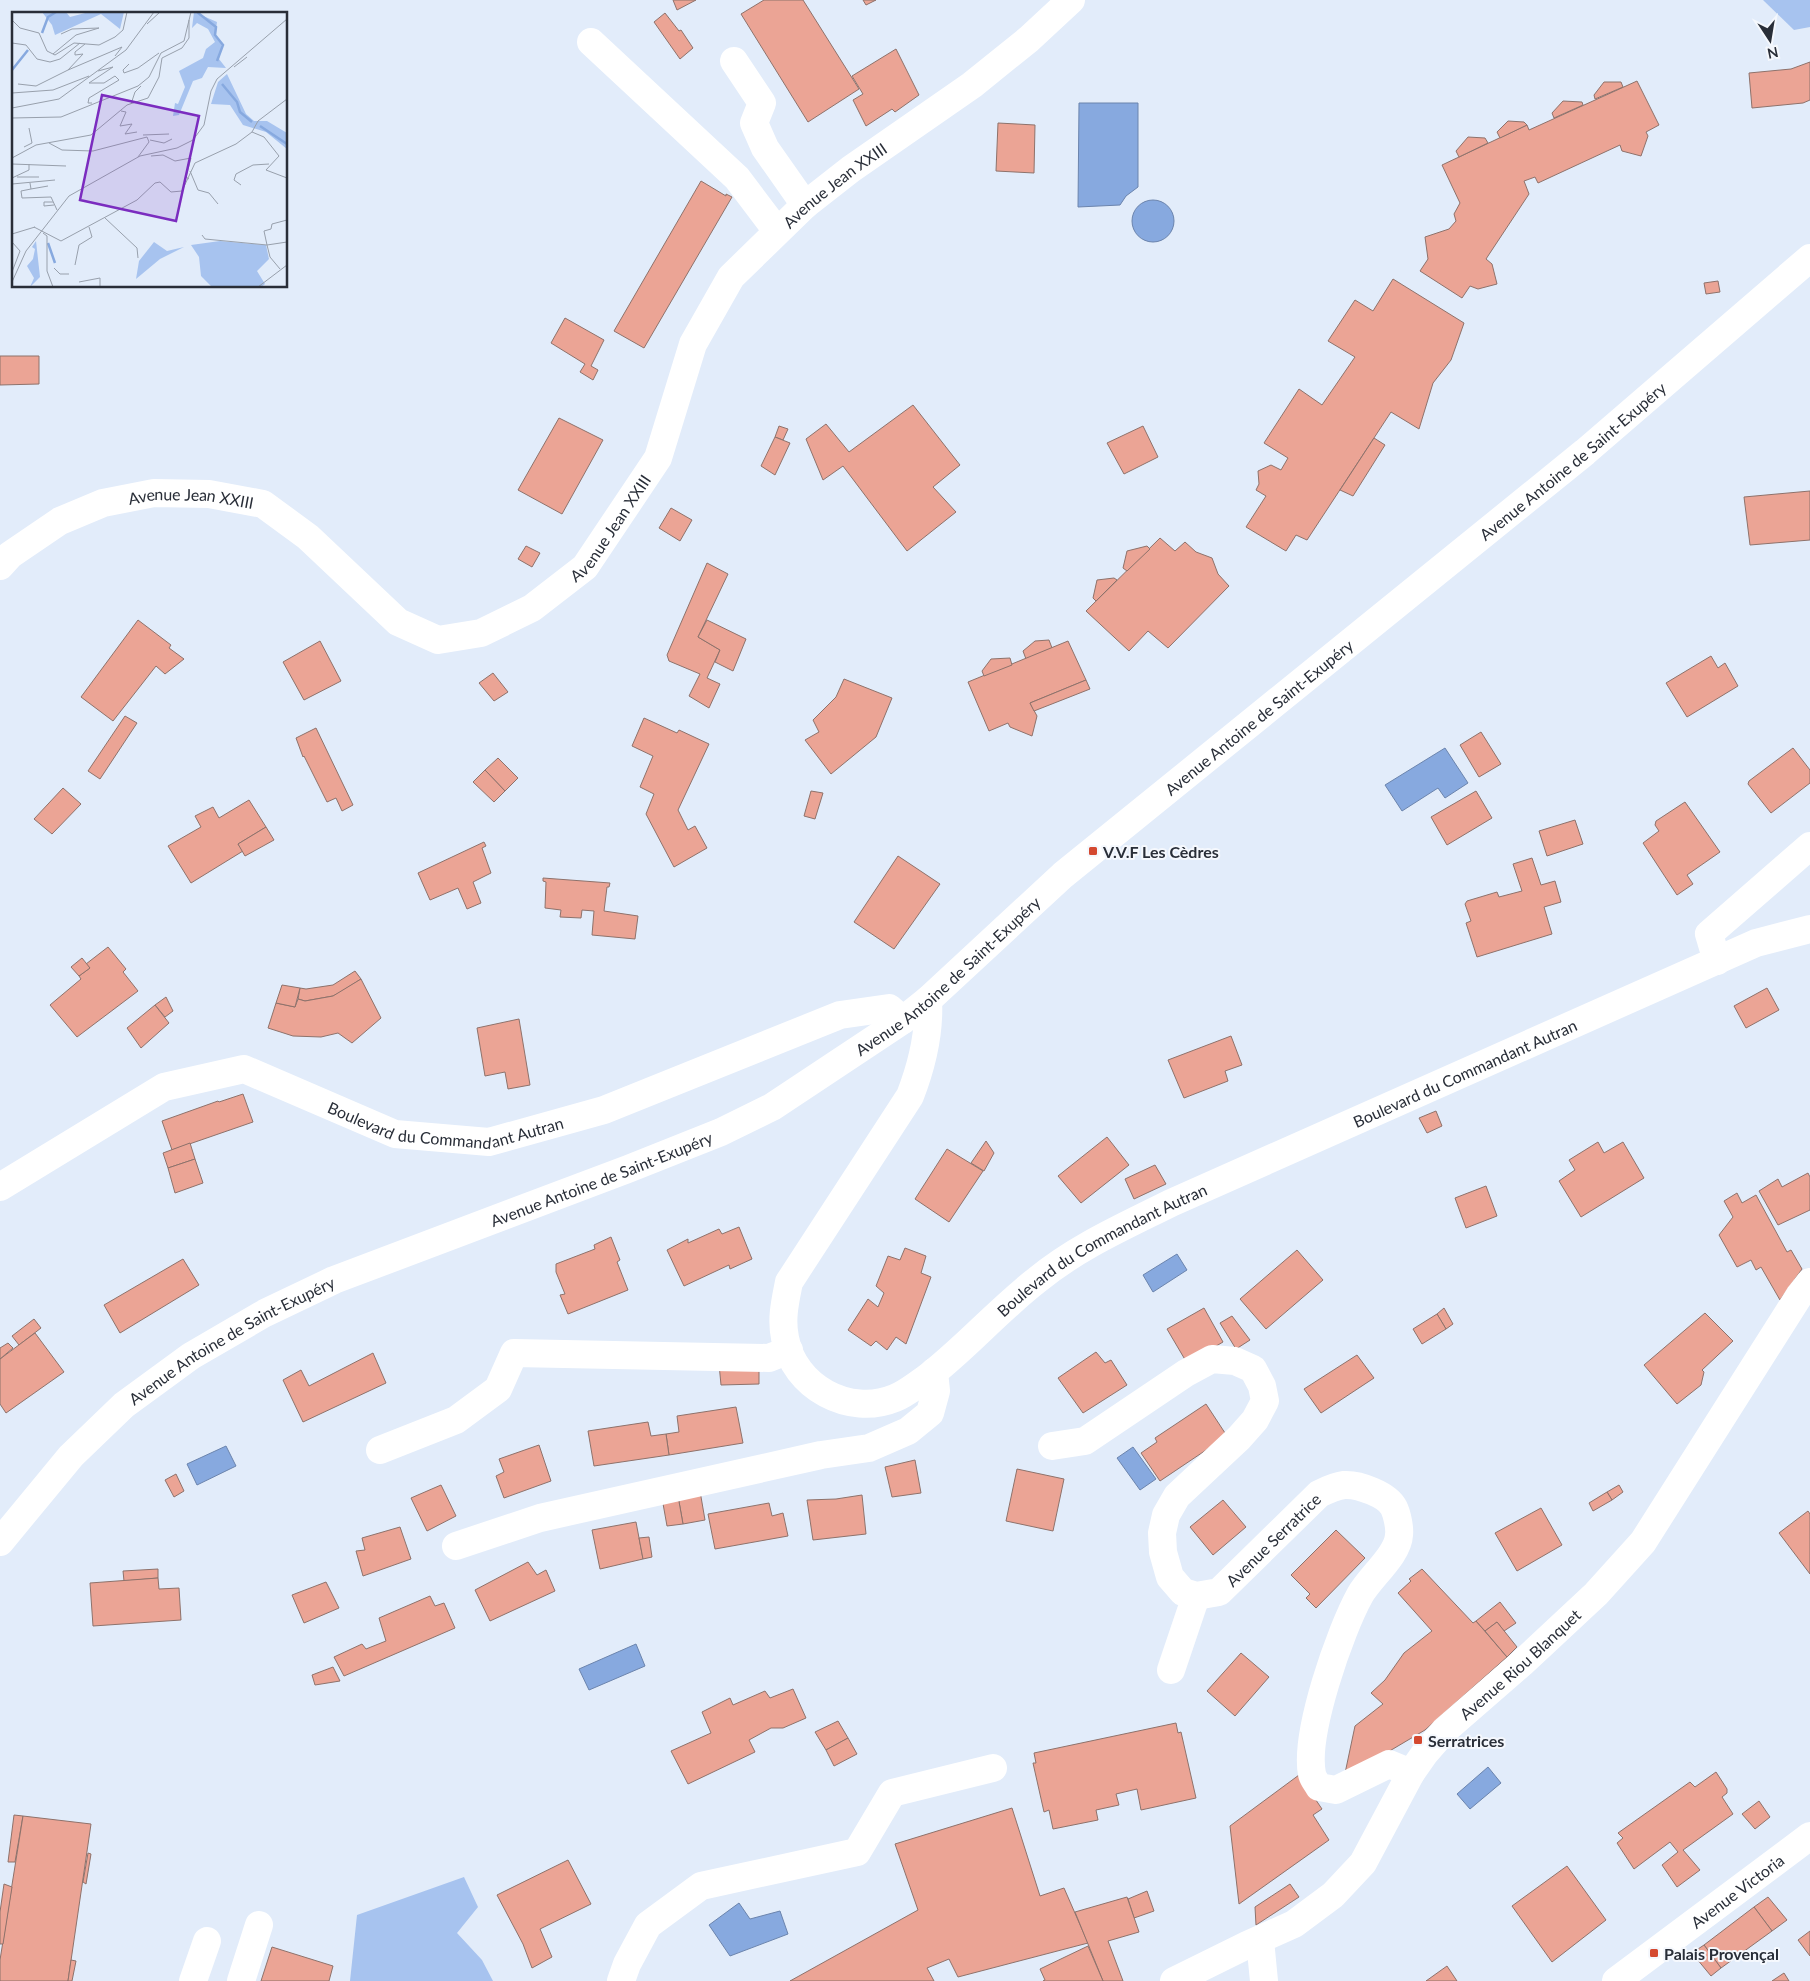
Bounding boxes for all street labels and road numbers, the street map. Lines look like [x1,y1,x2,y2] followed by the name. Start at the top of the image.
[778,138,890,231] street label: Avenue Jean XXIII
[1475,377,1670,544] street label: Avenue Antoine de Saint-Exupéry
[566,471,654,585] street label: Avenue Jean XXIII
[126,484,255,512] street label: Avenue Jean XXIII
[1161,634,1357,798] street label: Avenue Antoine de Saint-Exupéry
[851,892,1044,1059] street label: Avenue Antoine de Saint-Exupéry
[1350,1014,1579,1130] street label: Boulevard du Commandant Autran
[325,1097,565,1152] street label: Boulevard du Commandant Autran
[487,1127,716,1230] street label: Avenue Antoine de Saint-Exupéry
[993,1179,1209,1320] street label: Boulevard du Commandant Autran
[125,1272,338,1408] street label: Avenue Antoine de Saint-Exupéry
[1222,1489,1324,1590] street label: Avenue Serratrice
[1455,1604,1584,1723] street label: Avenue Riou Blanquet
[1687,1850,1787,1932] street label: Avenue Victoria

